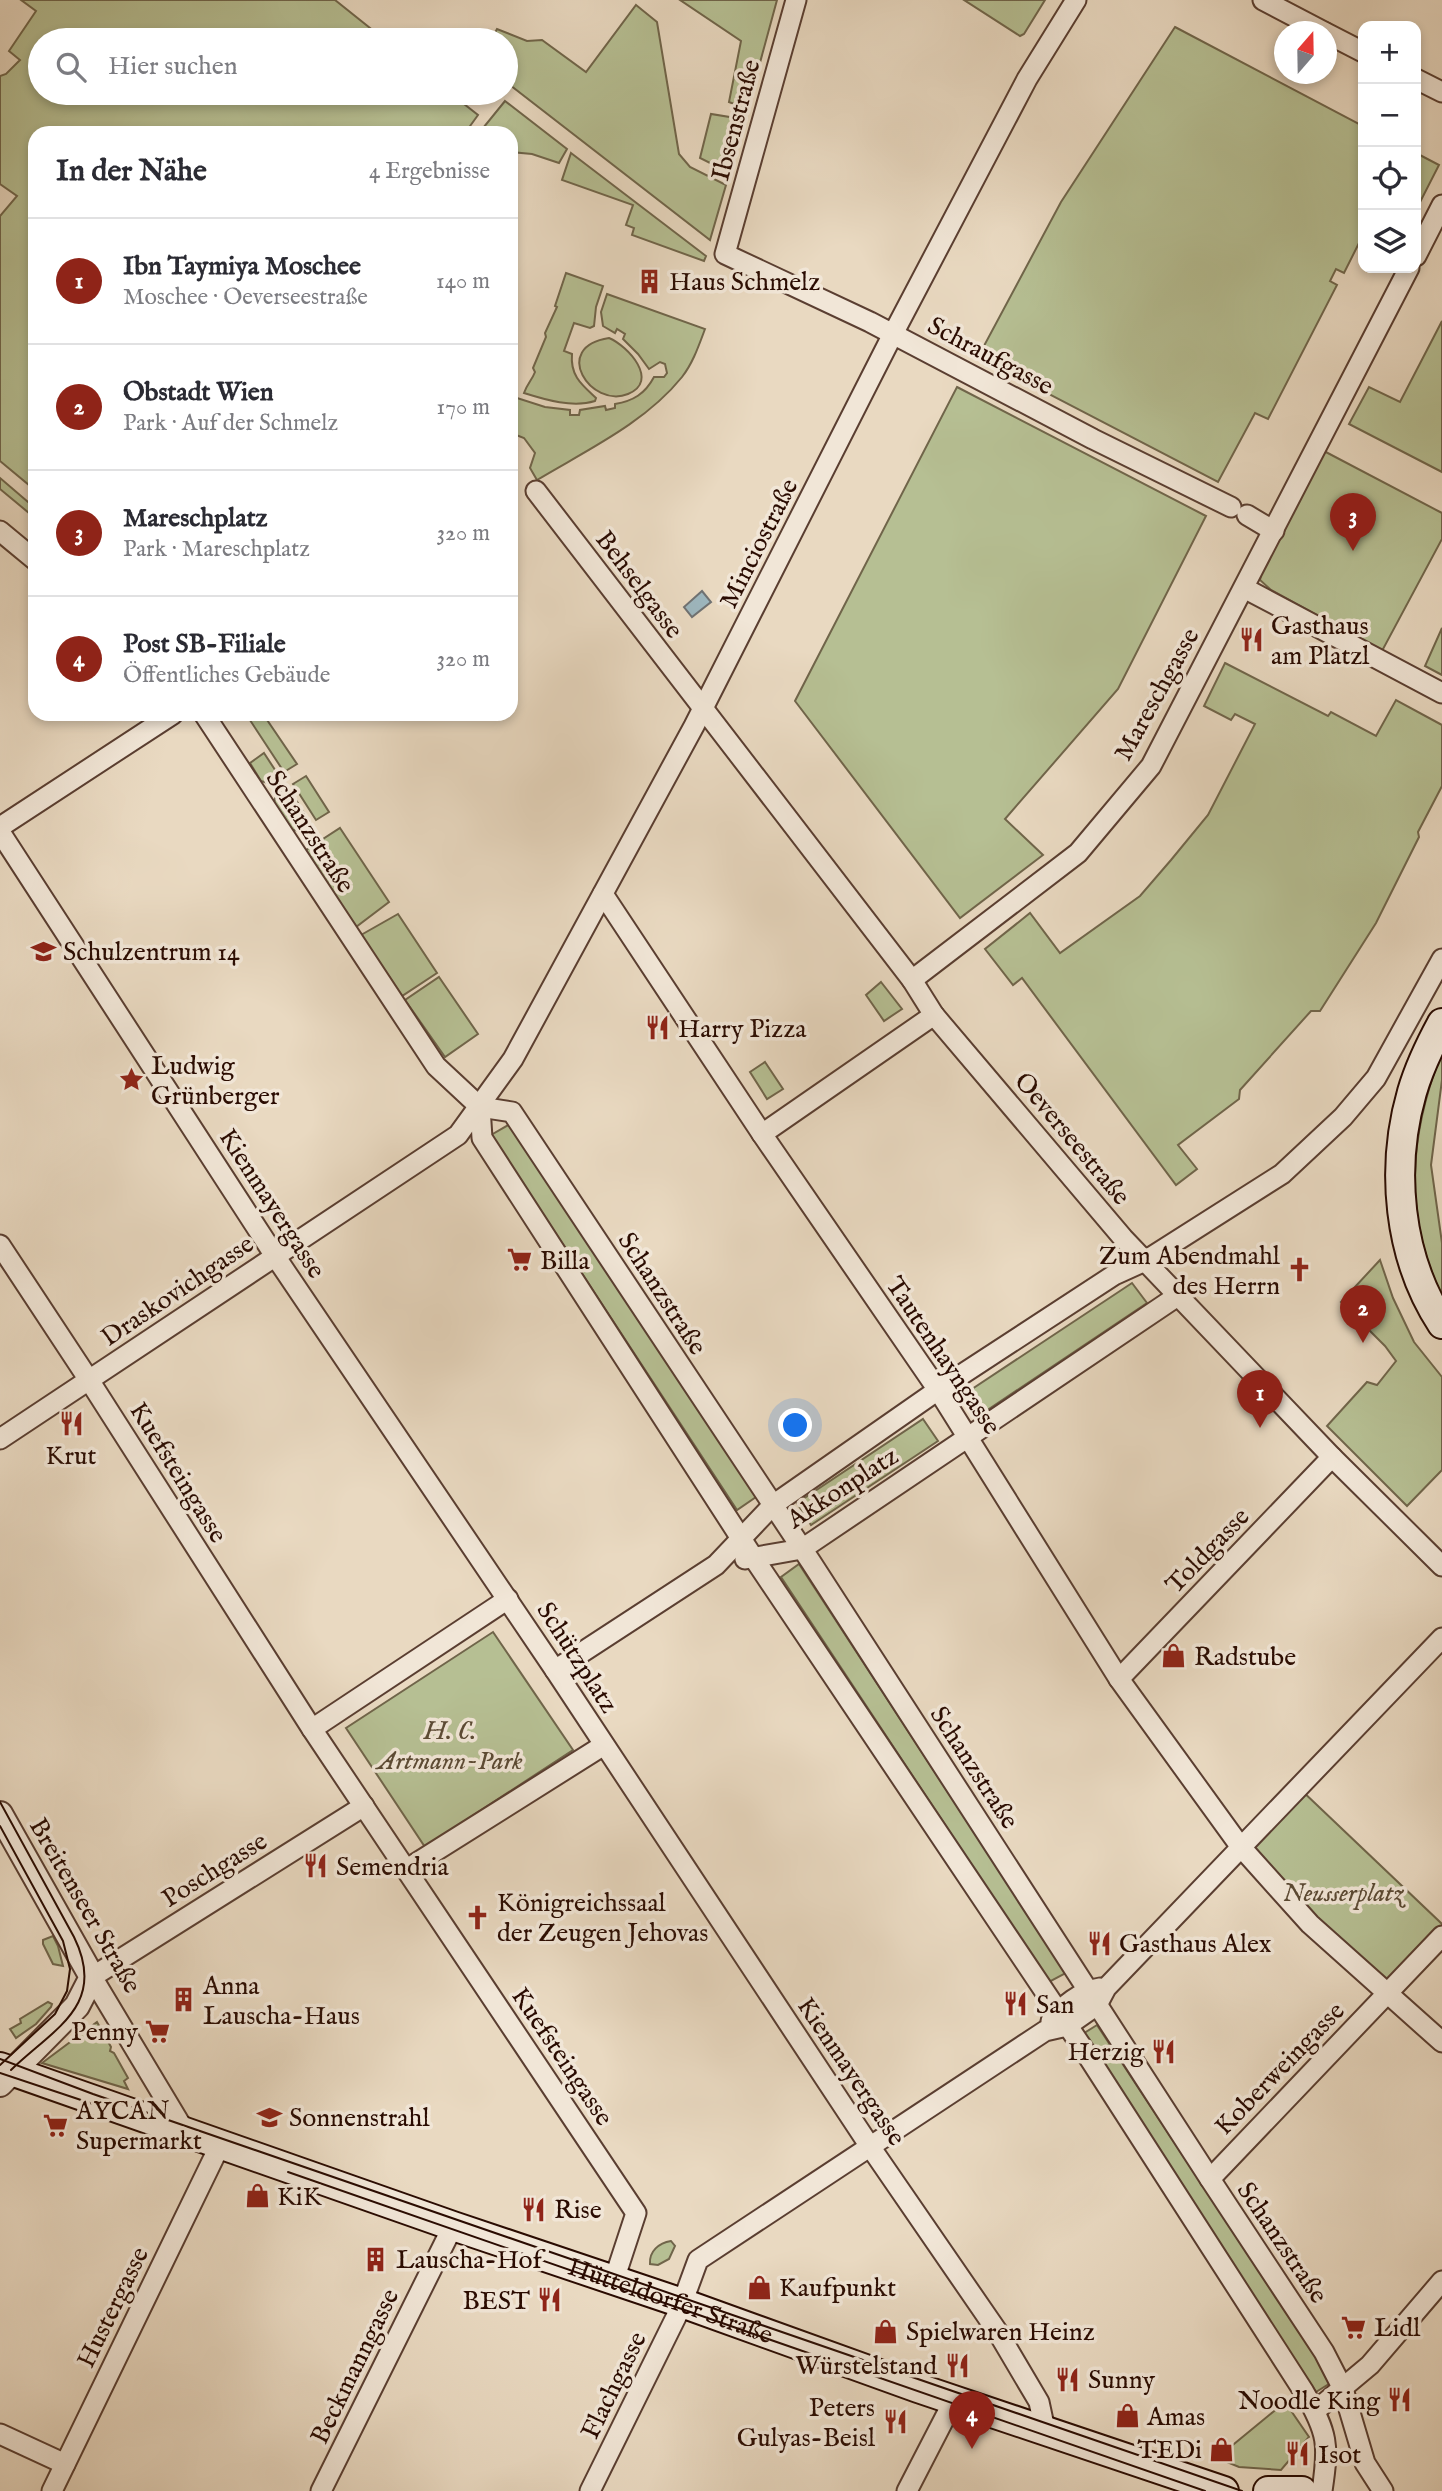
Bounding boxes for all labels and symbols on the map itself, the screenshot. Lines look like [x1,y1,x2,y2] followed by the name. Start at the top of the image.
[1274,21,1337,84] north arrow
[704,56,768,185] street label: Ibsenstraße
[669,266,820,299] place label: Haus Schmelz
[635,267,663,295] building icon: Haus Schmelz
[922,309,1059,403] street label: Schraufgasse
[713,473,806,614] street label: Minciostraße
[1330,493,1376,551] pin: 3
[587,524,690,645] street label: Behselgasse
[1271,610,1370,673] place label: Gasthaus am Platzl
[1107,622,1207,767] street label: Mareschgasse
[1237,626,1265,654] restaurant icon: Gasthaus am Platzl
[258,764,362,899] street label: Schanzstraße
[63,936,240,969] place label: Schulzentrum 14
[29,937,57,965] school or university icon: Schulzentrum 14
[678,1013,807,1046] place label: Harry Pizza
[644,1014,672,1042] restaurant icon: Harry Pizza
[151,1050,280,1113] place label: Ludwig Grünberger
[117,1066,145,1094] place icon: Ludwig Grünberger
[1007,1066,1137,1212] street label: Oeverseestraße
[211,1123,332,1285] street label: Kienmayergasse
[610,1226,714,1361] street label: Schanzstraße
[95,1228,261,1354] street label: Draskovichgasse
[1099,1240,1281,1303] place label: Zum Abendmahl des Herrn
[540,1245,590,1278] place label: Billa
[506,1246,534,1274] supermarket icon: Billa
[1286,1256,1314,1284] church icon: Zum Abendmahl des Herrn
[878,1271,1008,1441] street label: Tautenhayngasse
[1340,1285,1386,1343] pin: 2
[1237,1370,1283,1428] pin: 1
[121,1396,234,1549] street label: Kuefsteingasse
[778,1408,812,1442] your location
[57,1409,85,1437] restaurant icon: Krut
[46,1440,96,1473] place label: Krut
[780,1440,905,1537] street label: Akkonplatz
[1159,1501,1257,1601] street label: Toldgasse
[529,1596,625,1720] street label: Schützplatz
[1194,1641,1296,1674] place label: Radstube
[1160,1642,1188,1670] shop icon: Radstube
[922,1700,1026,1835] street label: Schanzstraße
[374,1715,523,1778] park label: H. C. Artmann-Park
[21,1812,148,1999] street label: Breitenseer Straße
[156,1825,274,1916] street label: Poschgasse
[336,1851,449,1884] place label: Semendria
[302,1852,330,1880] restaurant icon: Semendria
[1283,1877,1406,1910] park label: Neusserplatz
[497,1887,708,1950] place label: Königreichssaal der Zeugen Jehovas
[463,1903,491,1931] church icon: Königreichssaal der Zeugen Jehovas
[1119,1928,1272,1961] place label: Gasthaus Alex
[1085,1929,1113,1957] restaurant icon: Gasthaus Alex
[202,1970,360,2033] place label: Anna Lauscha-Haus
[503,1981,620,2132] street label: Kuefsteingasse
[169,1986,197,2014] building icon: Anna Lauscha-Haus
[1036,1989,1075,2022] place label: San
[1002,1990,1030,2018] restaurant icon: San
[789,1991,913,2152] street label: Kienmayergasse
[1208,1995,1352,2143] street label: Koberweingasse
[71,2016,138,2049] place label: Penny
[144,2017,172,2045] supermarket icon: Penny
[1067,2036,1145,2069] place label: Herzig
[1150,2037,1178,2065] restaurant icon: Herzig
[75,2095,202,2158] place label: AYCAN Supermarkt
[289,2102,430,2135] place label: Sonnenstrahl
[255,2103,283,2131] school or university icon: Sonnenstrahl
[42,2111,70,2139] supermarket icon: AYCAN Supermarkt
[1229,2176,1335,2310] street label: Schanzstraße
[277,2181,323,2214] place label: KiK
[243,2182,271,2210] shop icon: KiK
[554,2194,602,2227] place label: Rise
[520,2195,548,2223] restaurant icon: Rise
[70,2242,157,2374] street label: Hustergasse
[396,2244,546,2277] place label: Lauscha-Hof
[362,2245,390,2273] building icon: Lauscha-Hof
[563,2251,777,2352] street label: Hütteldorfer Straße
[779,2272,896,2305] place label: Kaufpunkt
[745,2273,773,2301] shop icon: Kaufpunkt
[304,2284,407,2450] street label: Beckmanngasse
[463,2285,530,2318] place label: BEST
[536,2286,564,2314] restaurant icon: BEST
[1374,2312,1421,2345] place label: Lidl
[1340,2313,1368,2341] supermarket icon: Lidl
[906,2316,1095,2349] place label: Spielwaren Heinz
[872,2317,900,2345] shop icon: Spielwaren Heinz
[574,2327,655,2445] street label: Flachgasse
[795,2350,937,2383] place label: Würstelstand
[943,2351,971,2379] restaurant icon: Würstelstand
[1088,2364,1155,2397] place label: Sunny
[1054,2365,1082,2393] restaurant icon: Sunny
[1238,2385,1381,2418] place label: Noodle King
[1386,2386,1414,2414] restaurant icon: Noodle King
[949,2391,995,2449] pin: 4
[737,2392,876,2455] place label: Peters Gulyas-Beisl
[1146,2401,1205,2434] place label: Amas
[1113,2402,1141,2430] shop icon: Amas
[881,2408,909,2436] restaurant icon: Peters Gulyas-Beisl
[1137,2434,1202,2467] place label: TEDi
[1208,2435,1236,2463] shop icon: TEDi
[1318,2439,1361,2472] place label: Isot
[1284,2440,1312,2468] restaurant icon: Isot

